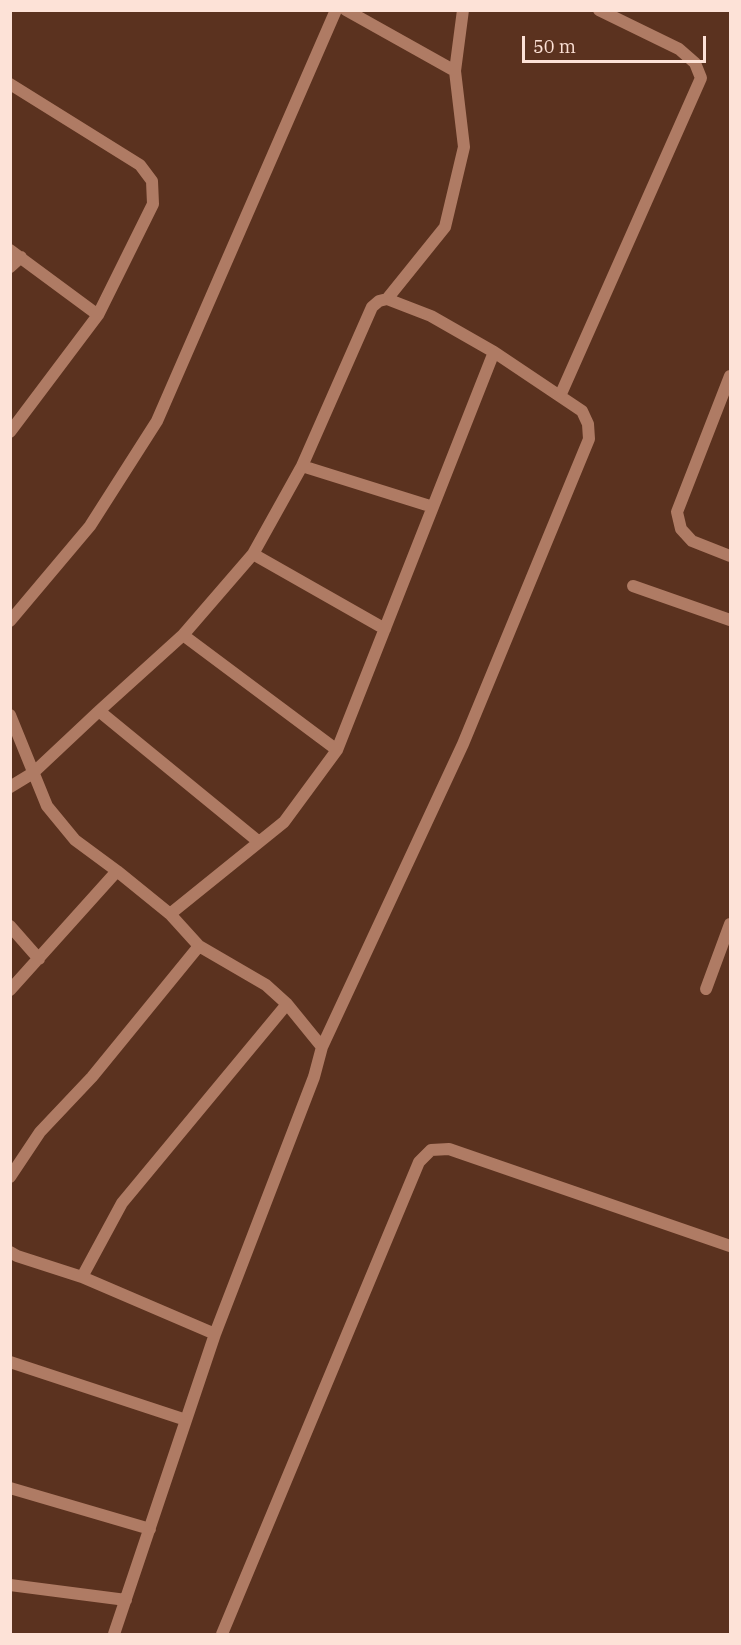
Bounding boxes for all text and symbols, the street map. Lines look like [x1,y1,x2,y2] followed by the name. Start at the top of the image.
[525,24,710,62] scale bar
[533,35,576,58] text: 50 m

